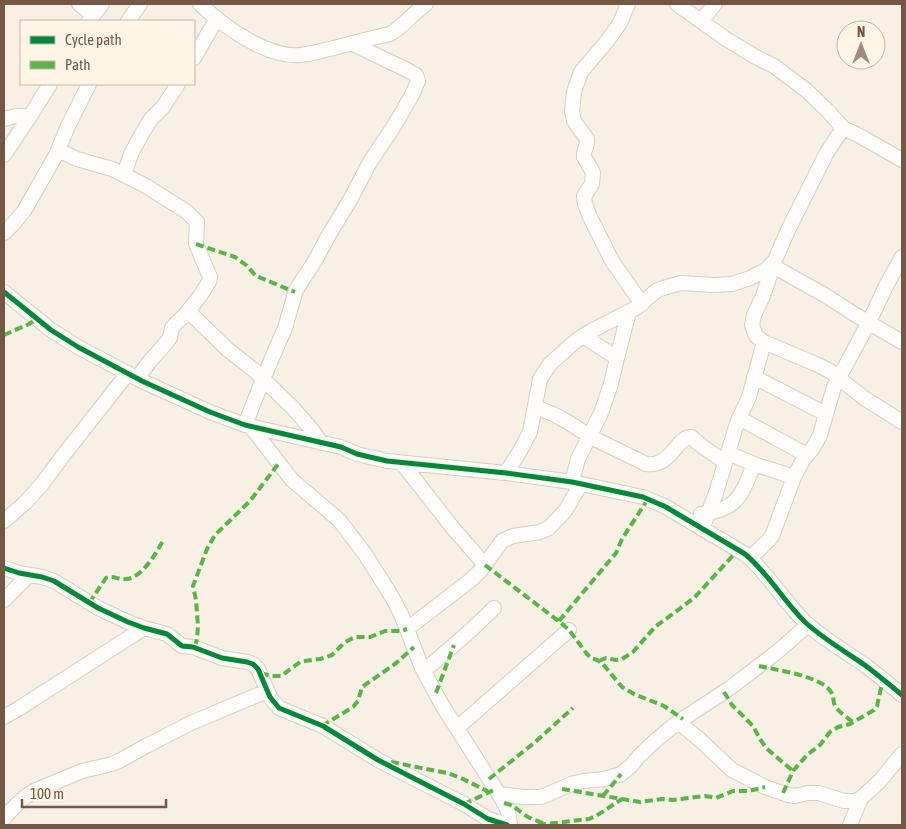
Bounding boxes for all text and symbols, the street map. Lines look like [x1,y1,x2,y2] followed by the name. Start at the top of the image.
[20,20,195,85] legend
[836,20,886,70] north arrow
[857,24,865,40] text: N
[65,31,122,48] text: Cycle path
[65,56,91,73] text: Path
[22,776,166,808] scale bar
[30,785,64,802] text: 100 m

